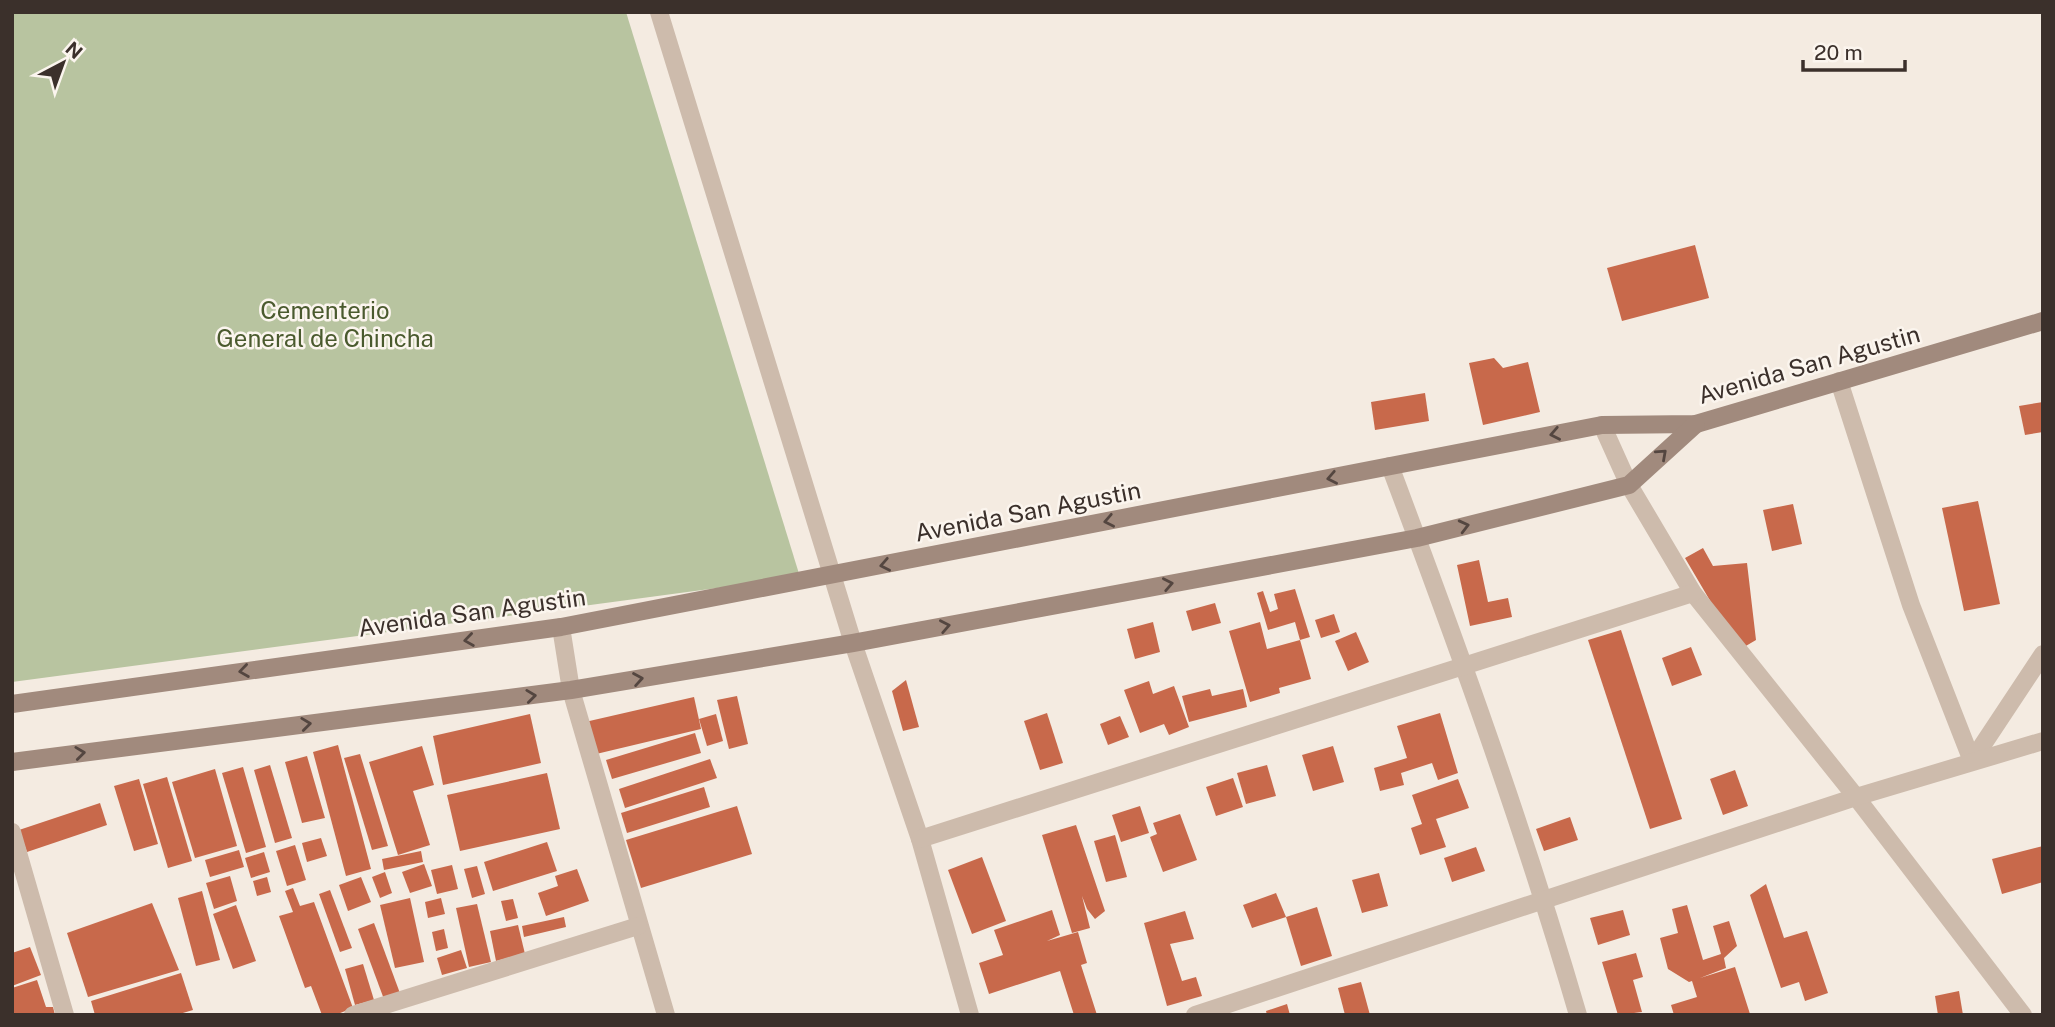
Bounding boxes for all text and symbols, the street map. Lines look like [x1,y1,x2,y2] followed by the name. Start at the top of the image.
[28,28,98,98] north arrow
[1803,28,1904,72] scale bar
[61,37,87,63] text: N
[1814,40,1863,65] text: 20 m
[216,296,434,352] park label: Cementerio General de Chincha
[1695,319,1923,409] street label: Avenida San Agustin
[1549,426,1561,441] one-way arrow
[1654,450,1667,462] one-way arrow
[1326,469,1338,484] one-way arrow
[912,475,1143,547] street label: Avenida San Agustin
[1103,513,1115,528] one-way arrow
[1457,520,1469,535] one-way arrow
[879,556,891,571] one-way arrow
[1162,578,1174,593] one-way arrow
[356,582,587,642] street label: Avenida San Agustin
[939,619,951,634] one-way arrow
[463,632,475,647] one-way arrow
[238,664,250,679] one-way arrow
[632,672,644,687] one-way arrow
[525,688,537,703] one-way arrow
[300,717,311,732] one-way arrow
[74,746,86,761] one-way arrow

